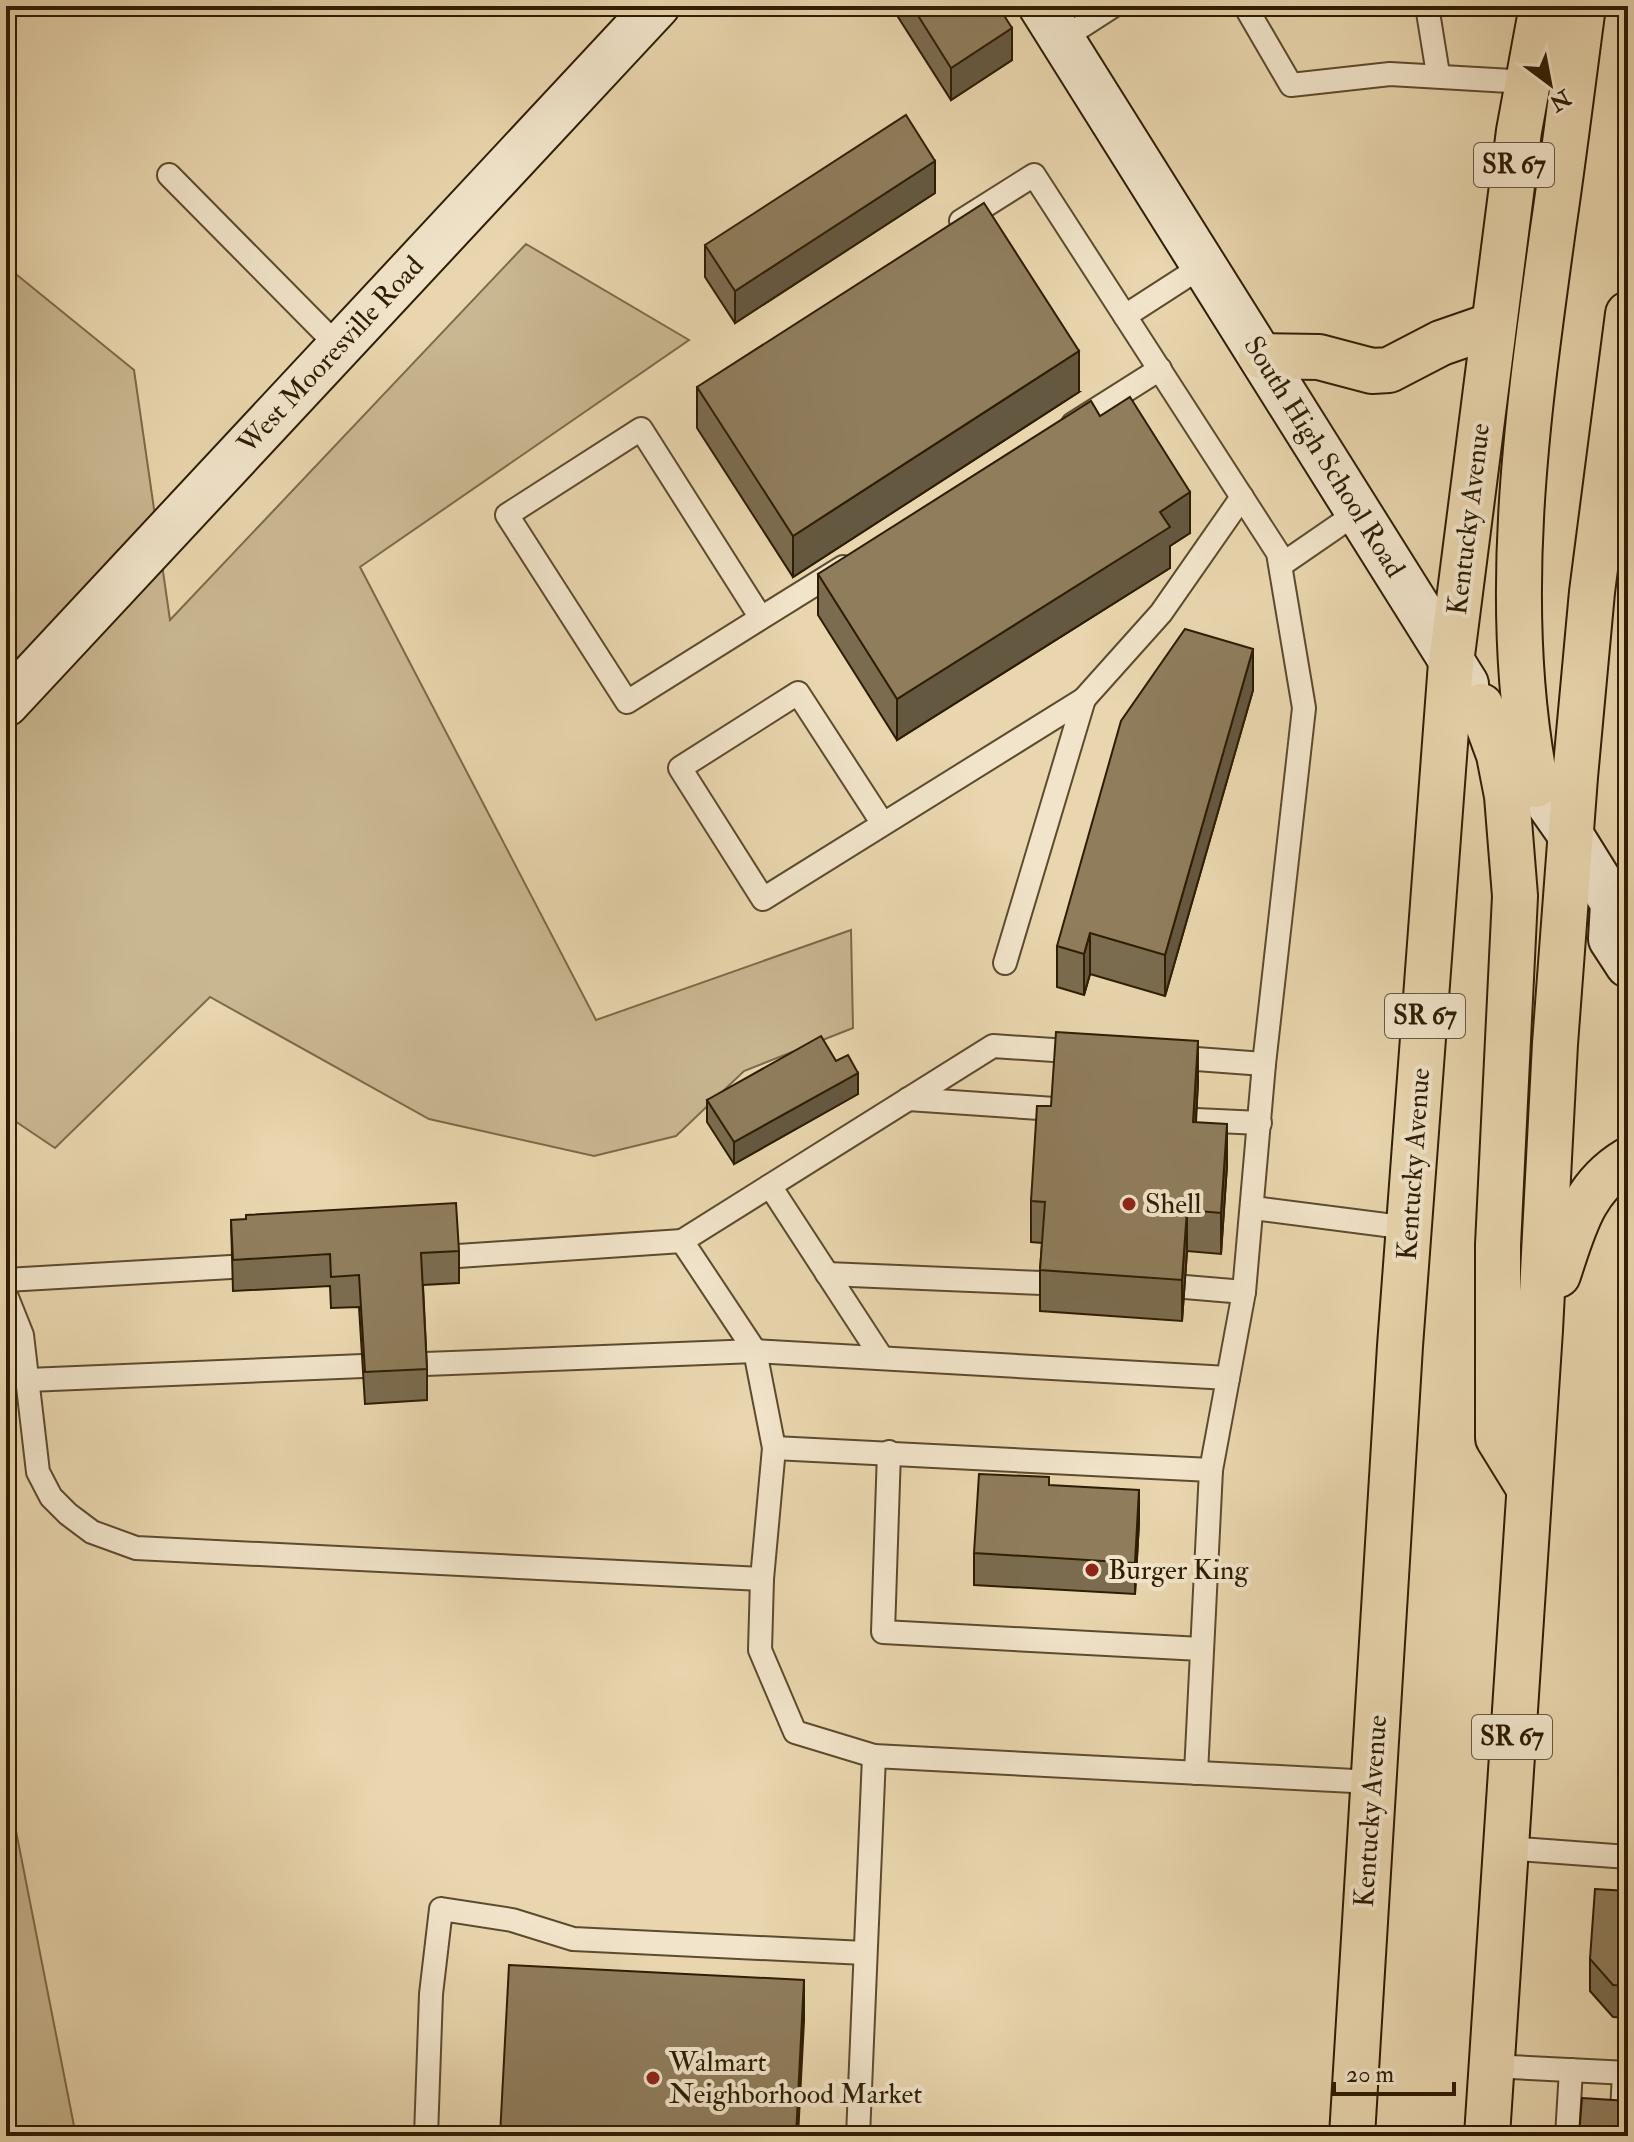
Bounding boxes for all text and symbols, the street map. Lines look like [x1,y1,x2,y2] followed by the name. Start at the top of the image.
[1510,44,1590,124] north arrow
[1544,82,1577,117] text: N
[1474,143,1554,187] road number: SR 67
[230,249,432,462] street label: West Mooresville Road
[1236,330,1413,584] street label: South High School Road
[1440,421,1498,617] street label: Kentucky Avenue
[1385,994,1465,1038] road number: SR 67
[1390,1066,1438,1261] street label: Kentucky Avenue
[1145,1187,1201,1222] place label: Shell
[1120,1195,1138,1213] marker: Shell
[1108,1553,1249,1588] place label: Burger King
[1083,1561,1101,1579] marker: Burger King
[1347,1713,1395,1908] street label: Kentucky Avenue
[1472,1715,1552,1759] road number: SR 67
[668,2045,922,2112] place label: Walmart Neighborhood Market
[1334,2046,1454,2096] scale bar
[1346,2059,1395,2090] text: 20 m
[644,2069,662,2087] marker: Walmart Neighborhood Market

